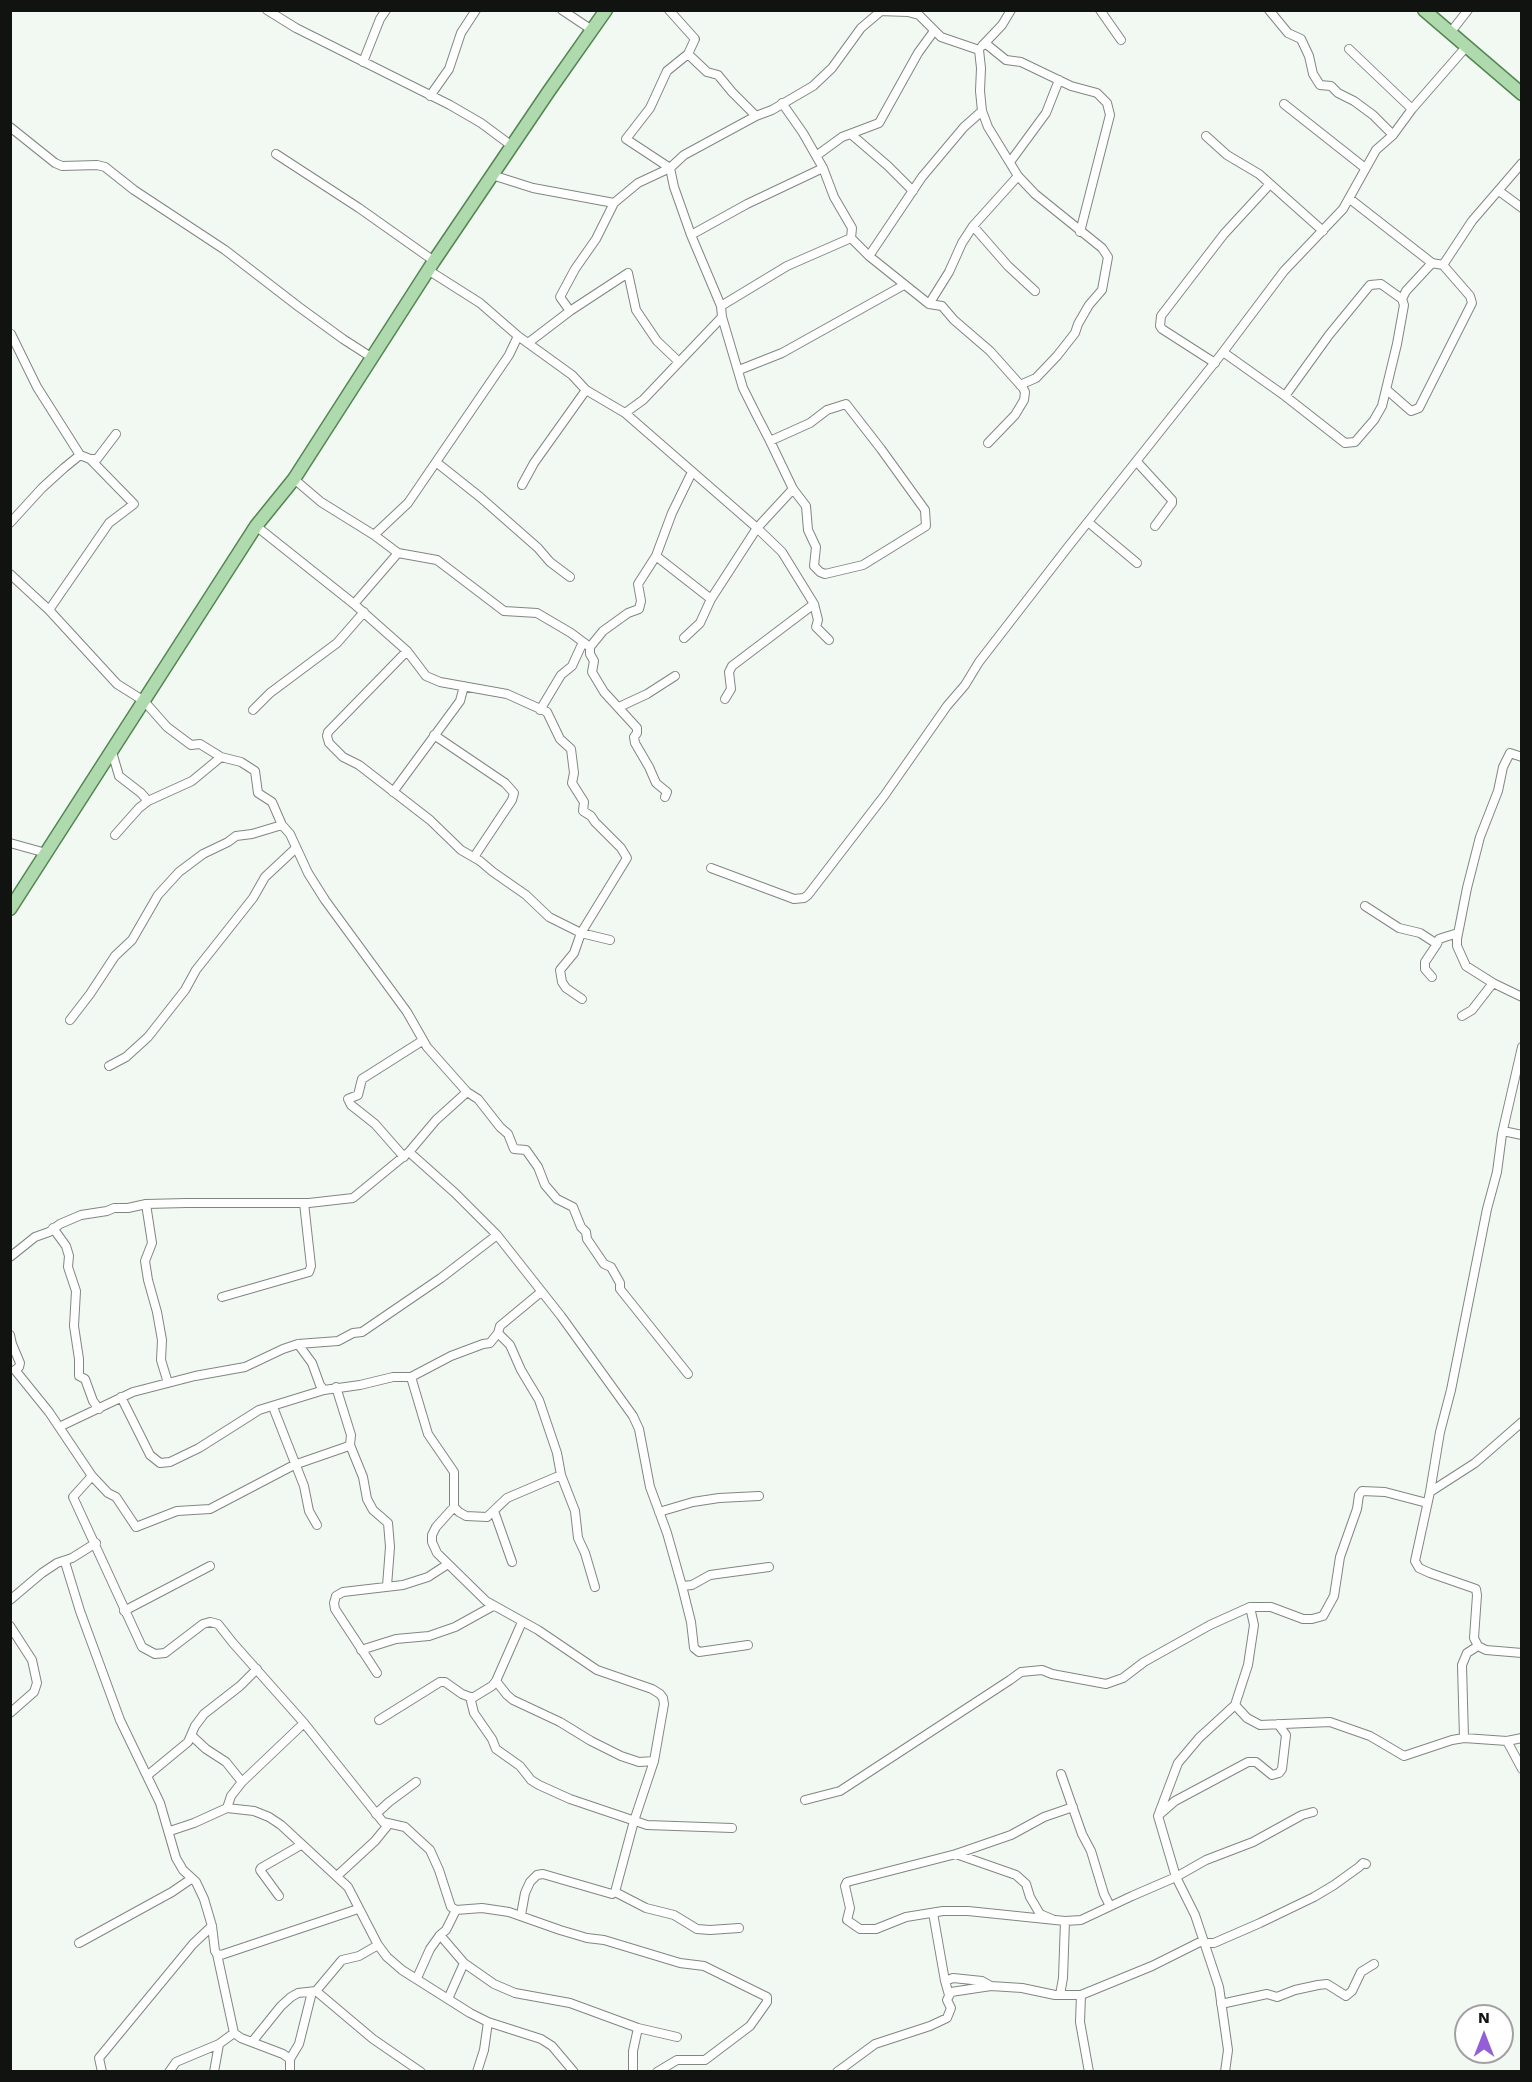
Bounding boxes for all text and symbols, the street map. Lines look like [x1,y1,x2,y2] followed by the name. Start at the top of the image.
[1454,2004,1514,2064] north arrow
[1478,2008,1490,2027] text: N

